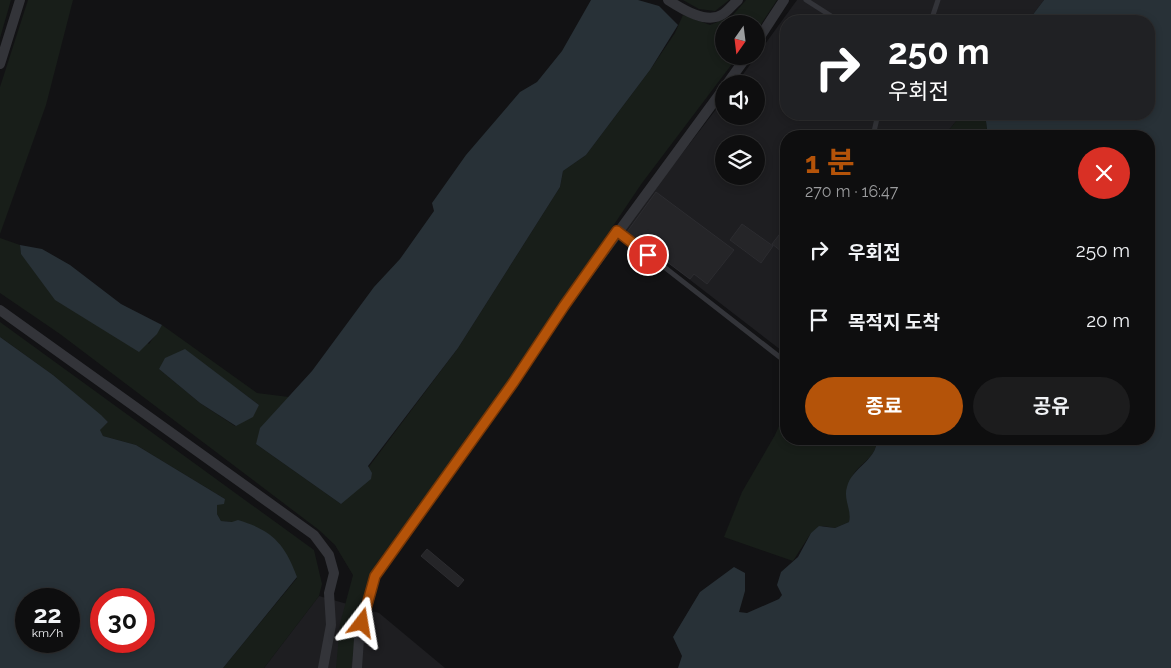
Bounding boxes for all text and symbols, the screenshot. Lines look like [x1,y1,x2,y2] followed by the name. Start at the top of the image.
[715,15,765,65] north arrow
[715,15,765,185] map controls
[888,31,990,72] text: 250 m
[805,35,870,100] icon: right
[715,75,765,125] button: sound
[888,78,949,104] text: 우회전
[715,135,765,185] button: layers
[805,145,855,180] text: 1 분
[1078,147,1130,199] button: close
[805,182,898,201] text: 270 m · 16:47
[627,234,669,276] pin
[805,236,833,264] icon: right
[1076,239,1130,261] text: 250 m
[634,241,662,269] icon: arrive
[848,241,900,263] text: 우회전
[805,306,833,334] icon: arrive
[1086,309,1130,331] text: 20 m
[848,311,940,333] text: 목적지 도착
[805,377,963,435] button: 종료
[973,377,1130,435] button: 공유
[90,588,155,653] speed limit sign: 30
[335,596,387,648] position arrow
[33,599,62,629] text: 22
[32,626,63,640] text: km/h

